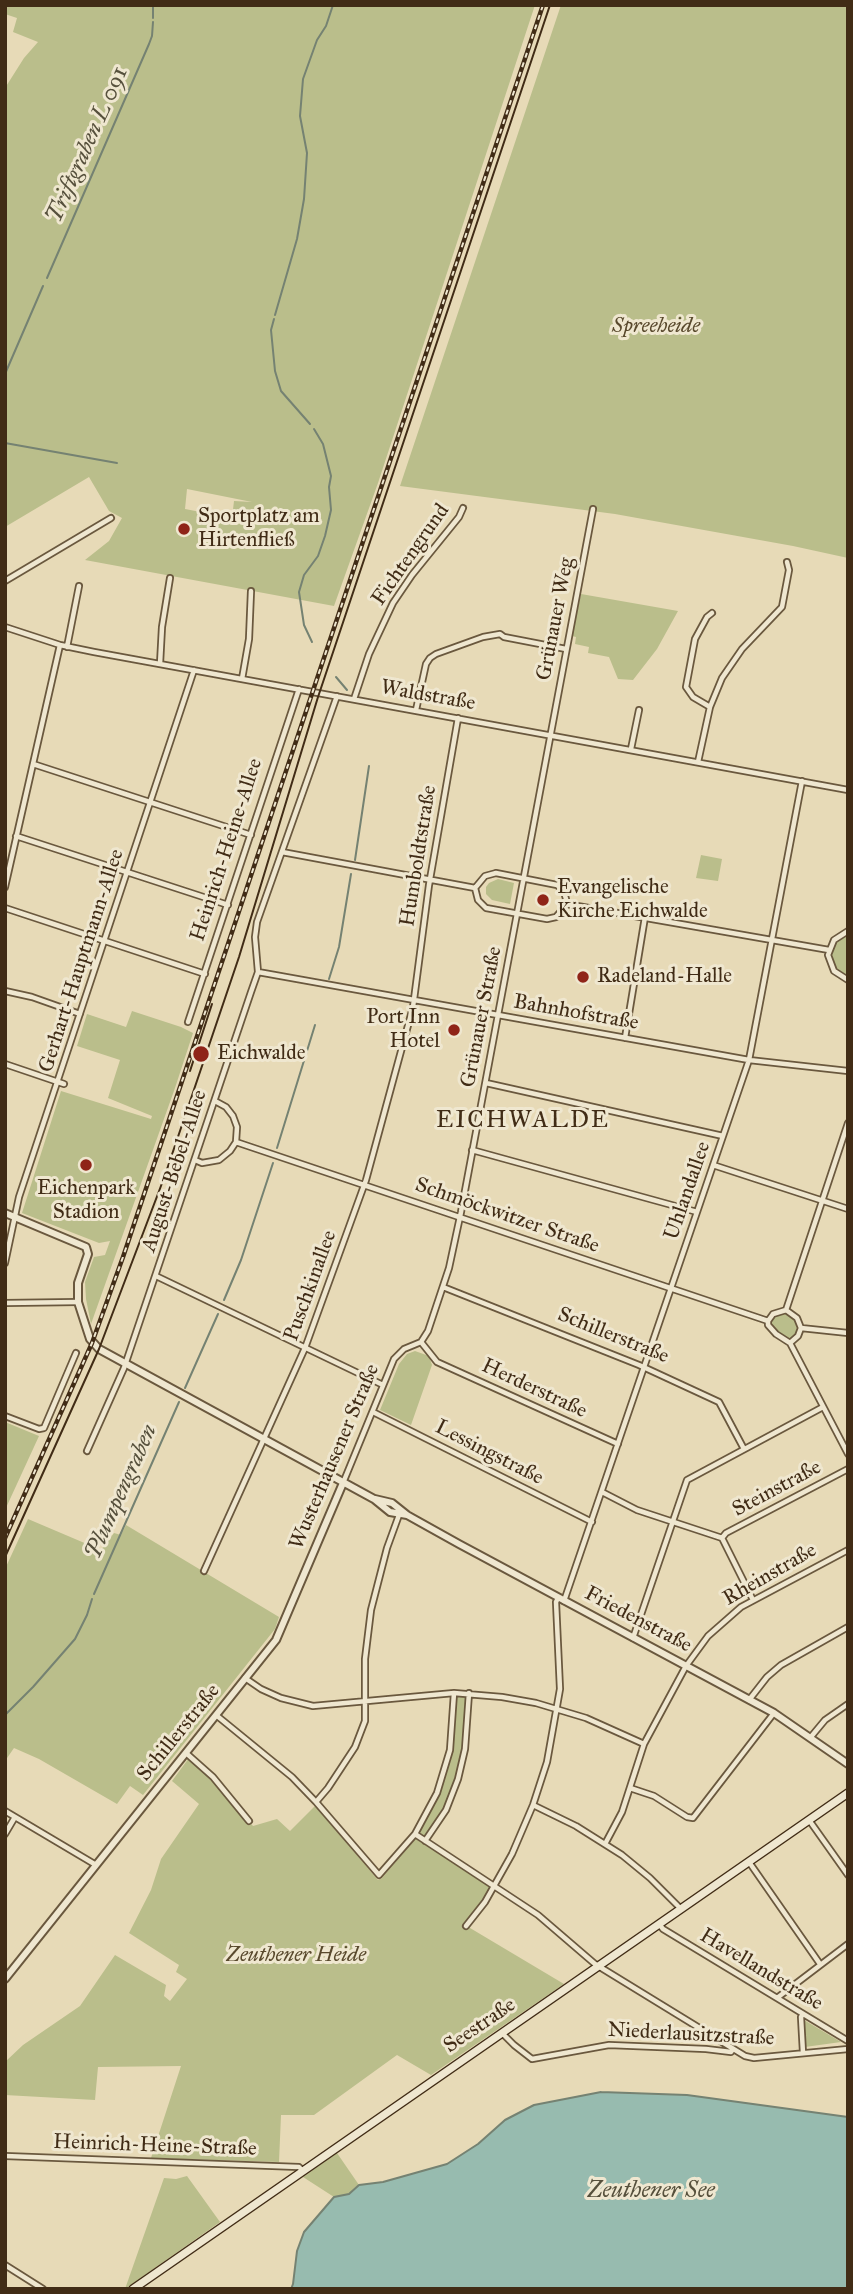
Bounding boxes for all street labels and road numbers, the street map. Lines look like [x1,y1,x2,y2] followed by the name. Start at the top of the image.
[367,499,455,611] street label: Fichtengrund
[532,555,580,683] street label: Grünauer Weg
[379,675,477,717] street label: Waldstraße
[186,755,268,945] street label: Heinrich-Heine-Allee
[395,784,443,928] street label: Humboldtstraße
[34,846,130,1076] street label: Gerhart-Hauptmann-Allee
[456,944,508,1090] street label: Grünauer Straße
[511,990,641,1036] street label: Bahnhofstraße
[137,1087,213,1255] street label: August-Bebel-Allee
[659,1139,717,1243] street label: Uhlandallee
[412,1173,602,1259] street label: Schmöckwitzer Straße
[279,1227,343,1345] street label: Puschkinallee
[554,1302,672,1370] street label: Schillerstraße
[477,1354,591,1424] street label: Herderstraße
[285,1361,385,1553] street label: Wusterhausener Straße
[431,1415,547,1491] street label: Lessingstraße
[728,1455,826,1523] street label: Steinstraße
[719,1538,821,1612] street label: Rheinstraße
[580,1581,696,1659] street label: Friedenstraße
[132,1679,226,1787] street label: Schillerstraße
[695,1923,827,2017] street label: Havellandstraße
[439,1993,521,2059] street label: Seestraße
[607,2018,775,2052] street label: Niederlausitzstraße
[53,2130,257,2162] street label: Heinrich-Heine-Straße

